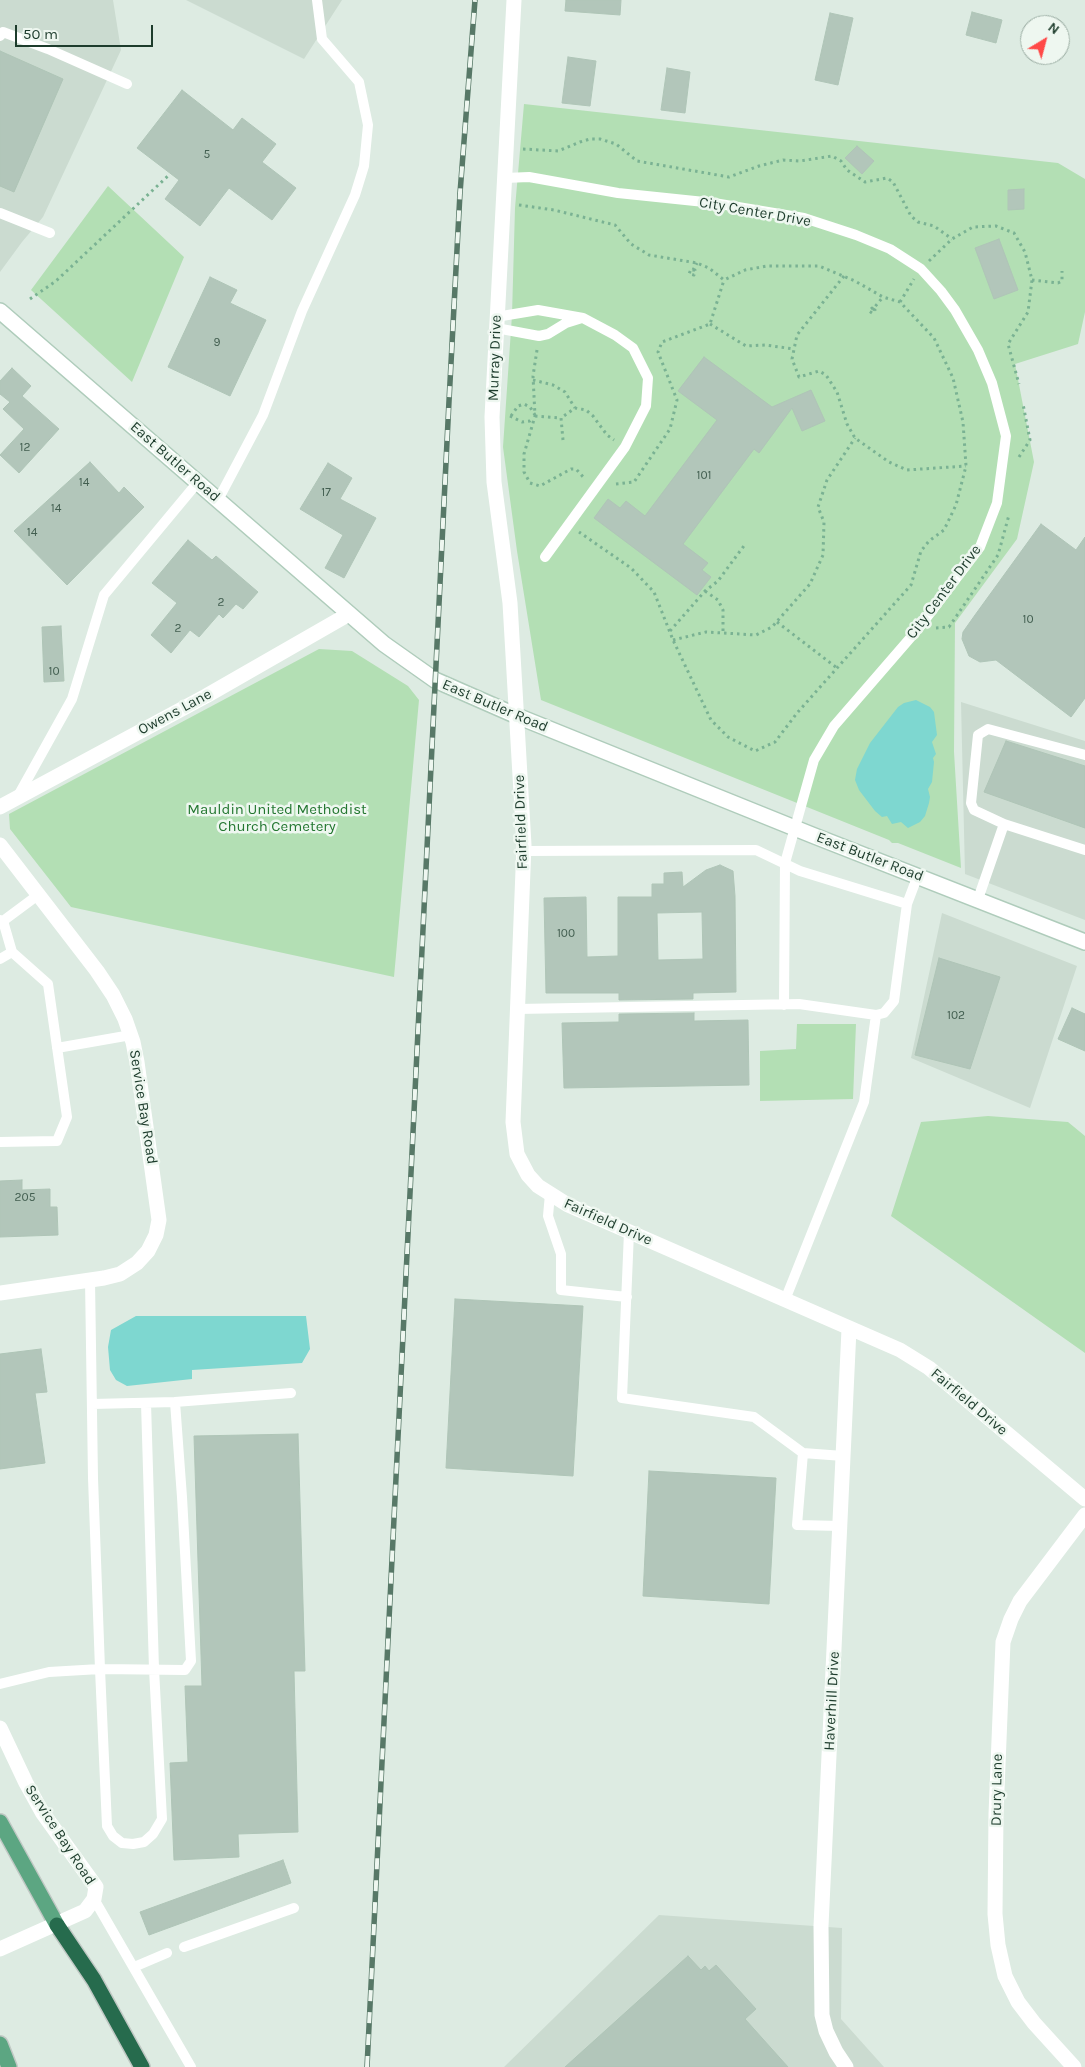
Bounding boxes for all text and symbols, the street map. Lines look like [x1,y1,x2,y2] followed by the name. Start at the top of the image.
[18,15,155,47] scale bar
[1020,15,1070,65] north arrow
[1045,19,1063,38] text: N
[23,25,58,43] text: 50 m
[204,148,210,162] house number: 5
[698,193,812,231] street label: City Center Drive
[484,314,506,402] street label: Murray Drive
[214,336,220,350] house number: 9
[126,418,224,506] street label: East Butler Road
[20,441,30,455] house number: 12
[696,469,712,483] house number: 101
[79,476,89,490] house number: 14
[321,486,331,500] house number: 17
[51,502,61,516] house number: 14
[27,526,37,540] house number: 14
[903,541,985,643] street label: City Center Drive
[218,596,224,610] house number: 2
[1022,613,1034,627] house number: 10
[175,622,181,636] house number: 2
[48,665,60,679] house number: 10
[439,676,551,736] street label: East Butler Road
[135,685,215,739] street label: Owens Lane
[510,774,532,870] street label: Fairfield Drive
[187,801,367,836] park label: Mauldin United Methodist Church Cemetery
[814,828,926,886] street label: East Butler Road
[557,927,575,941] house number: 100
[947,1009,965,1023] house number: 102
[125,1048,161,1166] street label: Service Bay Road
[15,1191,35,1205] house number: 205
[561,1195,655,1249] street label: Fairfield Drive
[927,1365,1011,1439] street label: Fairfield Drive
[820,1651,844,1751] street label: Haverhill Drive
[987,1754,1007,1826] street label: Drury Lane
[21,1782,99,1888] street label: Service Bay Road

